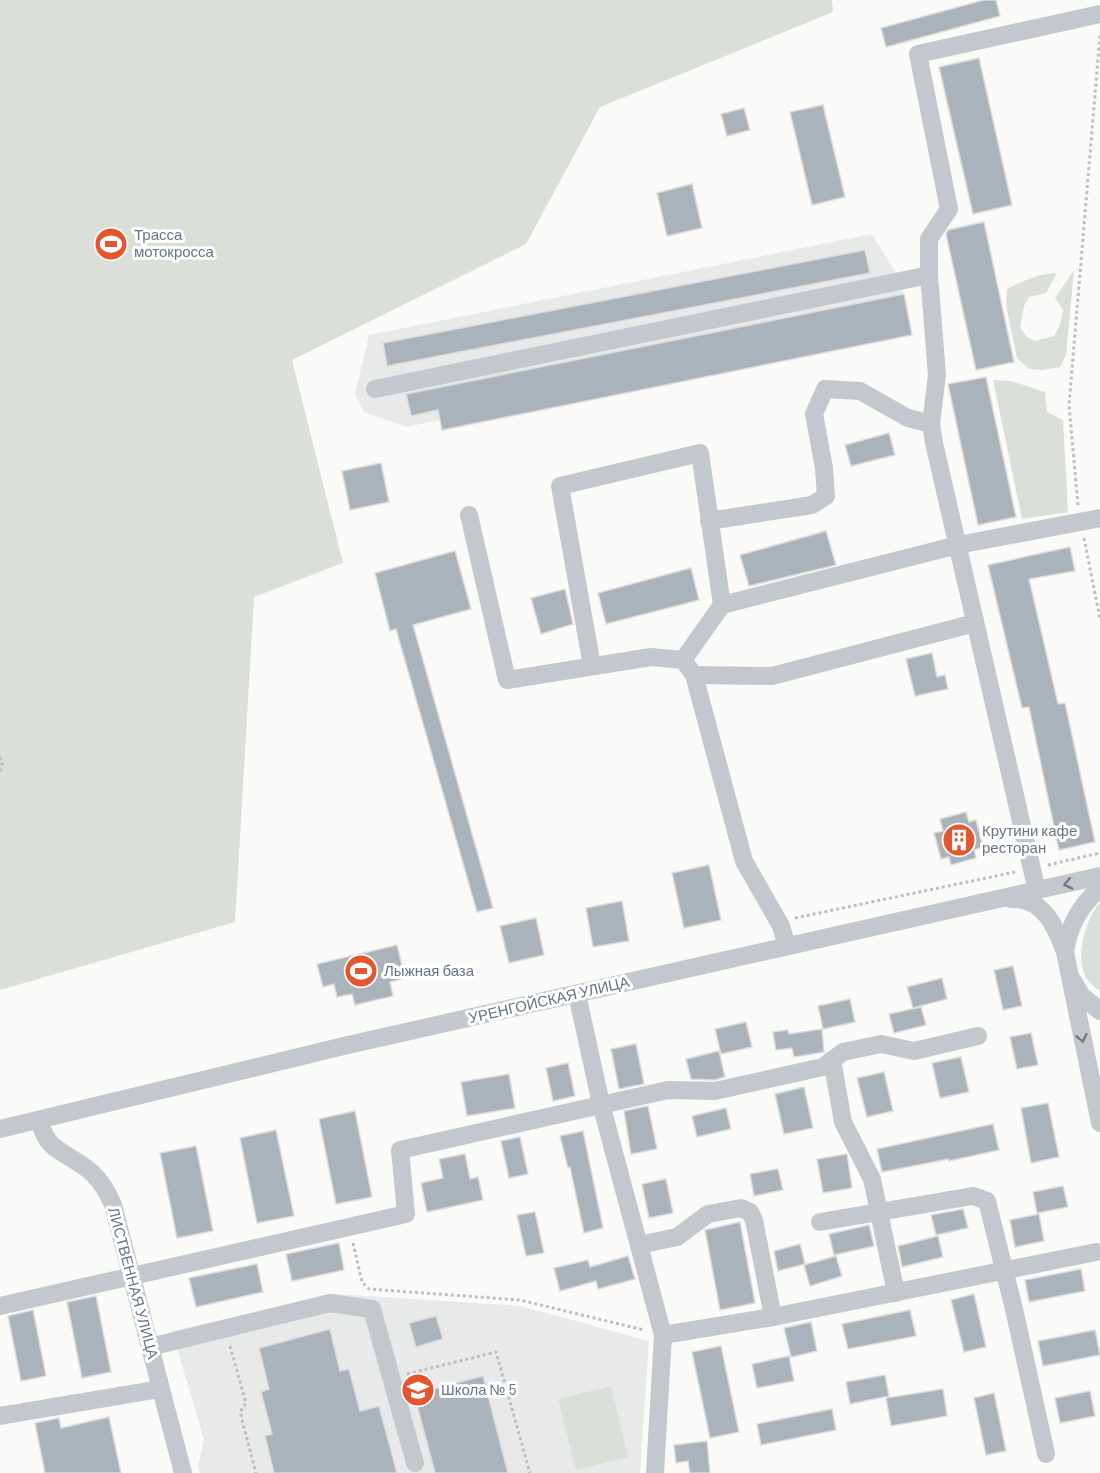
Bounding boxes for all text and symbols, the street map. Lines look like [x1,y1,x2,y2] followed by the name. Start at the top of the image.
[134,225,215,260] place label: Трасса мотокросса
[93,226,129,262] sports icon: Трасса мотокросса
[982,821,1077,856] place label: Крутини кафе ресторан
[941,822,977,858] building icon: Крутини кафе ресторан
[1064,876,1074,889] one-way arrow
[343,953,379,989] sports icon: Лыжная база
[384,961,475,979] place label: Лыжная база
[467,972,631,1026] street label: УРЕНГОЙСКАЯ УЛИЦА
[1075,1033,1088,1043] one-way arrow
[105,1205,163,1361] street label: ЛИСТВЕННАЯ УЛИЦА
[400,1372,436,1408] school or university icon: Школа № 5
[441,1380,516,1398] place label: Школа № 5

